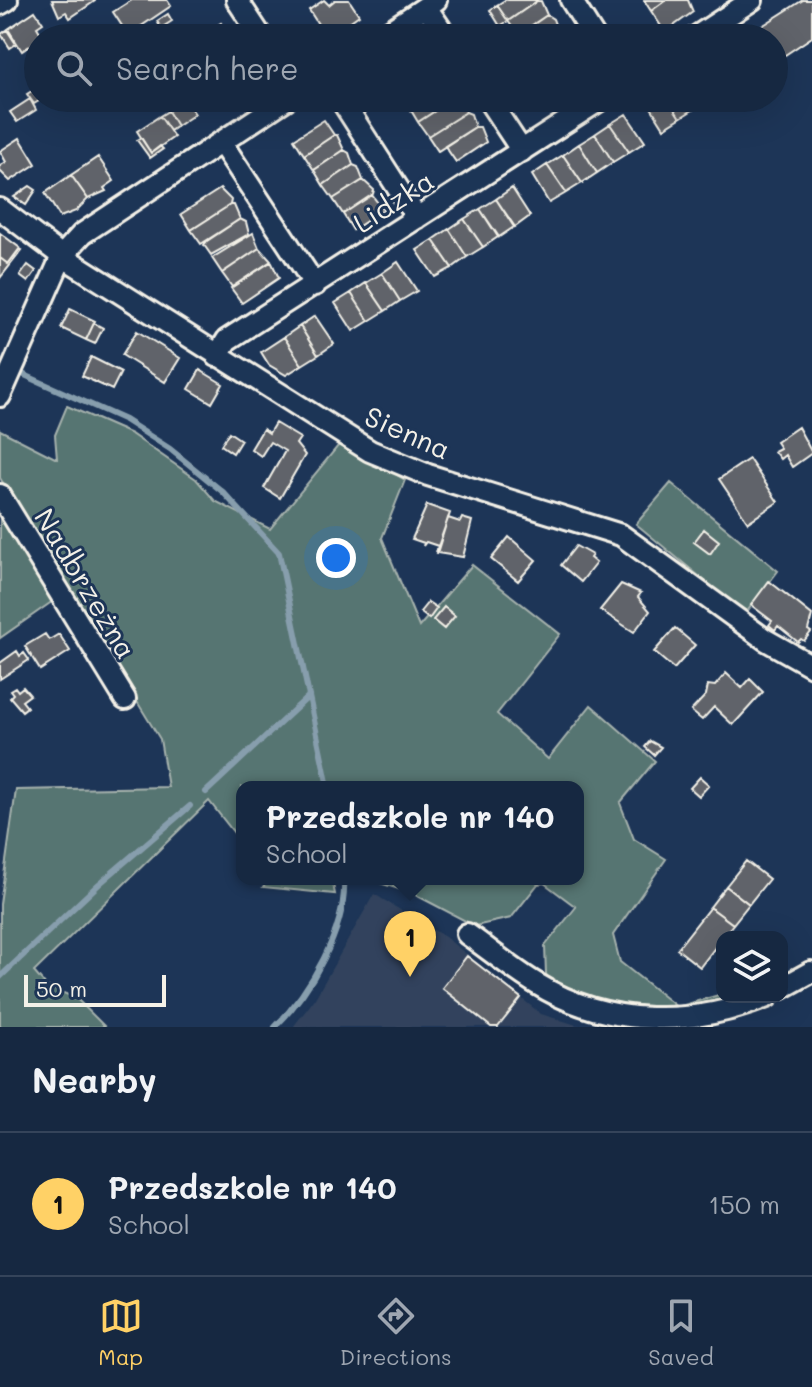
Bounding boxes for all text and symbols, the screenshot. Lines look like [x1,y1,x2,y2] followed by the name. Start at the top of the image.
[24,24,788,112] search box
[52,46,96,90] icon: search
[116,48,299,88] text: Search here
[346,162,440,240] street label: Lidzka
[360,397,456,467] street label: Sienna
[27,501,145,665] street label: Nadbrzeżna
[316,538,356,578] your location
[236,781,584,885] popup
[266,796,554,836] text: Przedszkole nr 140
[266,836,348,870] text: School
[384,911,436,977] pin: 1
[716,931,788,1003] map controls
[716,931,788,1003] button: layers
[24,971,166,1007] scale bar
[36,974,87,1003] text: 50 m
[32,1057,157,1102] text: Nearby
[108,1167,396,1207] text: Przedszkole nr 140
[52,1187,64,1221] text: 1
[708,1187,780,1221] text: 150 m
[108,1207,190,1241] text: School
[98,1294,143,1371] tab: Map
[340,1294,452,1371] tab: Directions
[648,1294,714,1371] tab: Saved

